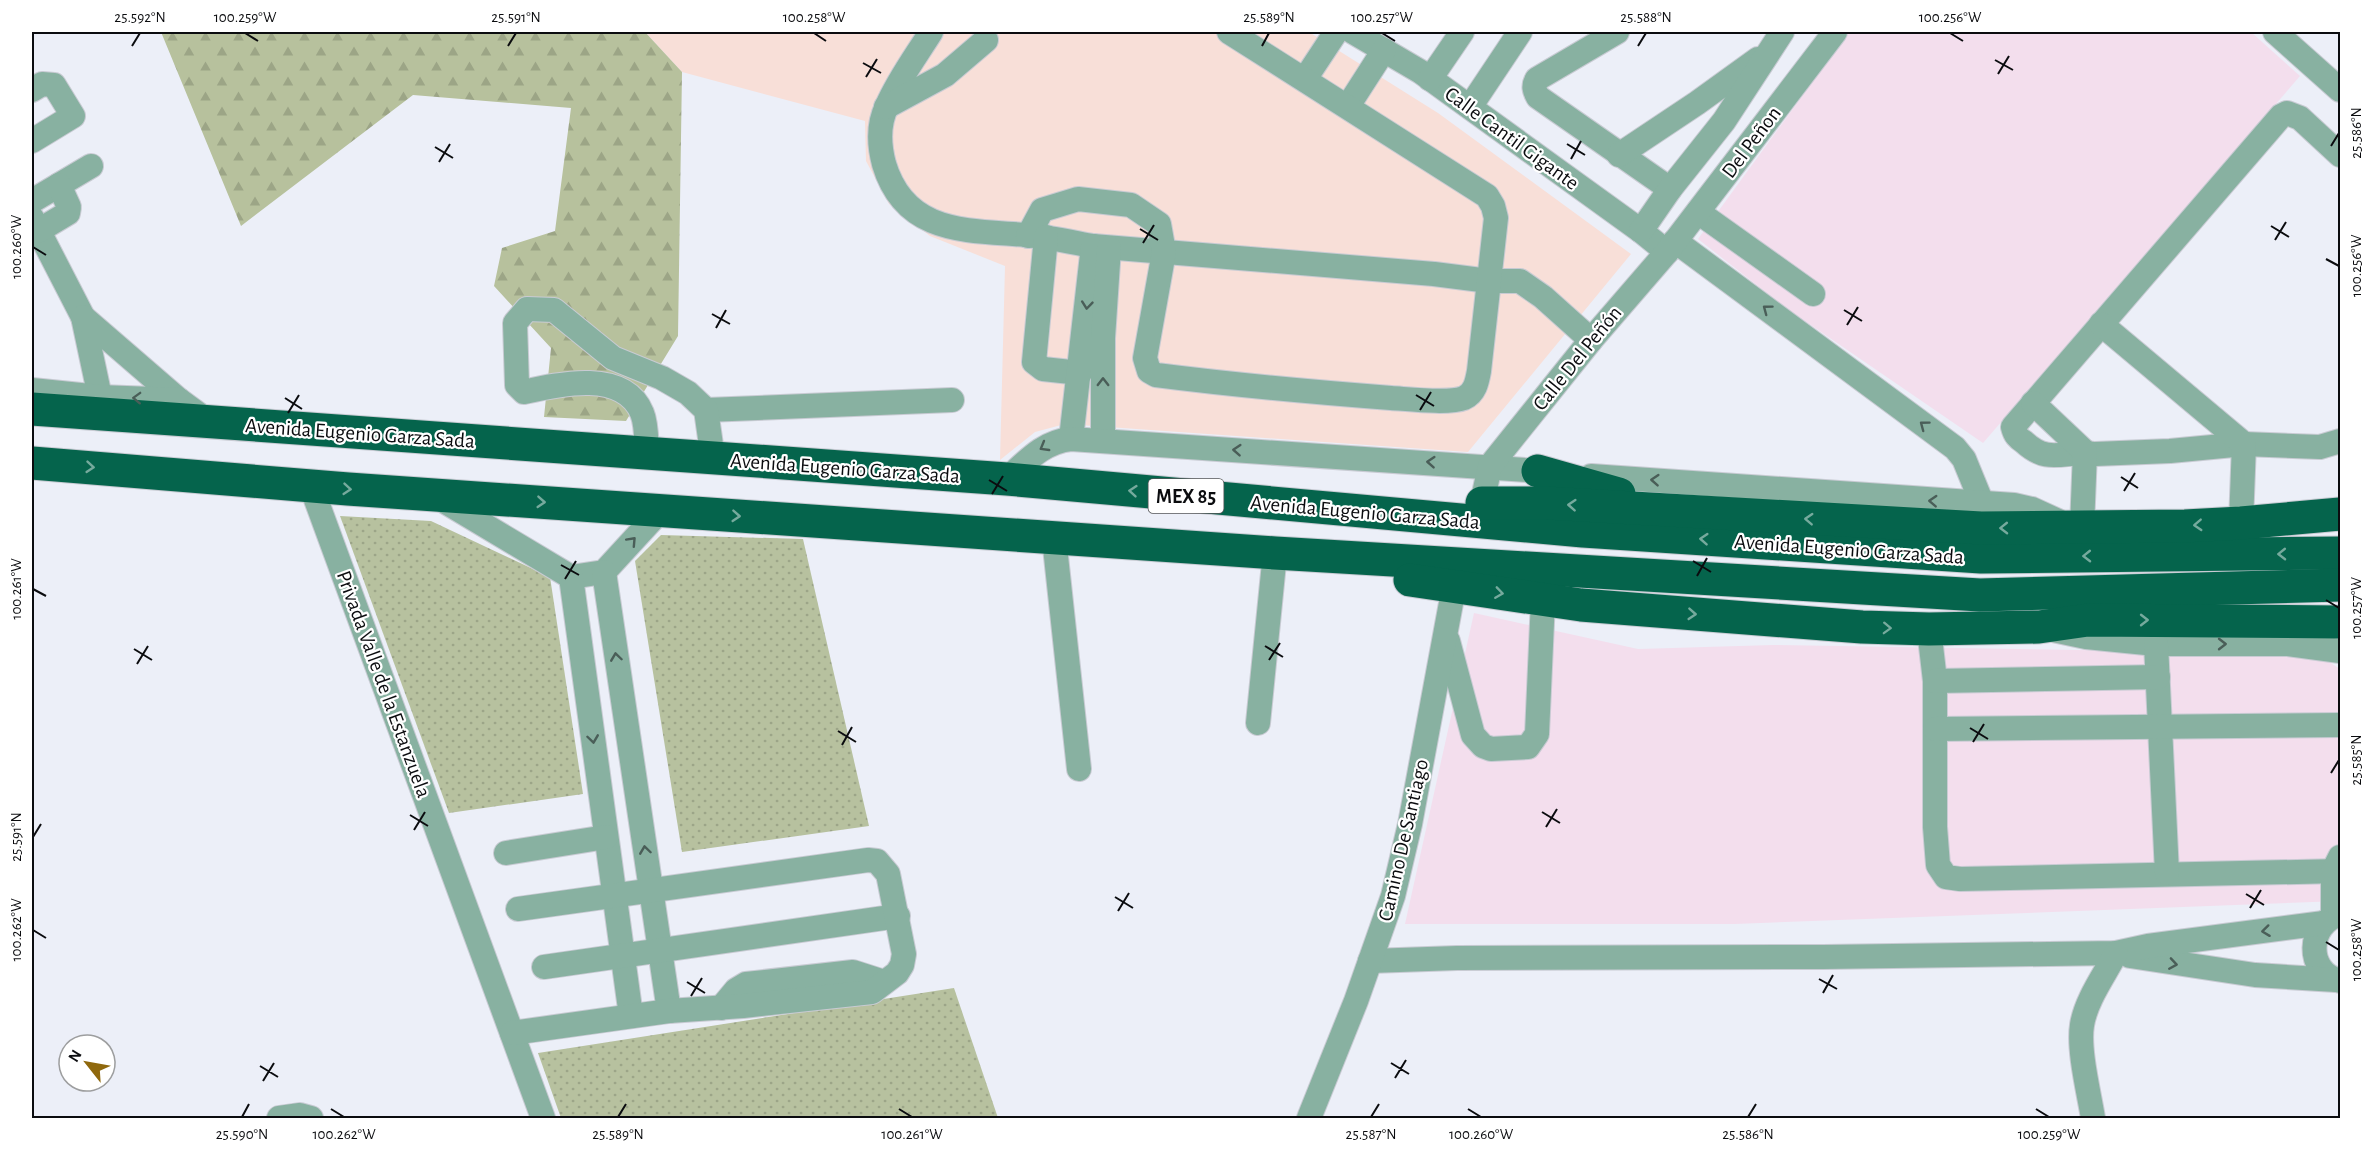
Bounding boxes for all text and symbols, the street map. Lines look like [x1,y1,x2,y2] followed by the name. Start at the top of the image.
[114,10,166,25] text: 25.592°N
[214,10,277,25] text: 100.259°W
[491,10,541,25] text: 25.591°N
[783,10,846,25] text: 100.258°W
[1243,10,1295,25] text: 25.589°N
[1351,10,1413,25] text: 100.257°W
[1620,10,1672,25] text: 25.588°N
[1919,10,1982,25] text: 100.256°W
[1441,83,1583,194] street label: Calle Cantil Gigante
[1718,103,1785,182] street label: Del Peñon
[2349,107,2364,159] text: 25.586°N
[9,214,24,279] text: 100.260°W
[2349,234,2364,297] text: 100.256°W
[1081,300,1094,309] one-way arrow
[1529,302,1626,414] street label: Calle Del Peñón
[1763,306,1774,317] one-way arrow
[1097,378,1109,387] one-way arrow
[132,392,141,405] one-way arrow
[244,415,476,452] street label: Avenida Eugenio Garza Sada
[1919,422,1930,433] one-way arrow
[1040,440,1050,452] one-way arrow
[1232,443,1241,456] one-way arrow
[729,450,961,487] street label: Avenida Eugenio Garza Sada
[1427,456,1436,469] one-way arrow
[85,461,94,474] one-way arrow
[1650,474,1659,487] one-way arrow
[1148,479,1224,513] road number: MEX 85
[342,482,351,495] one-way arrow
[1128,485,1137,498] one-way arrow
[1249,492,1481,533] street label: Avenida Eugenio Garza Sada
[1929,494,1938,507] one-way arrow
[537,495,546,508] one-way arrow
[1568,498,1577,511] one-way arrow
[732,509,741,522] one-way arrow
[1804,513,1813,526] one-way arrow
[2194,519,2203,532] one-way arrow
[1999,521,2008,534] one-way arrow
[1733,531,1965,568] street label: Avenida Eugenio Garza Sada
[1699,533,1708,546] one-way arrow
[625,537,636,548] one-way arrow
[2278,548,2287,560] one-way arrow
[2083,550,2092,562] one-way arrow
[9,558,24,620] text: 100.261°W
[333,568,435,801] street label: Privada Valle de la Estanzuela
[2349,577,2364,639] text: 100.257°W
[1494,587,1503,599] one-way arrow
[1688,607,1697,620] one-way arrow
[2140,614,2149,626] one-way arrow
[1882,621,1891,634] one-way arrow
[2217,638,2226,650] one-way arrow
[611,652,623,661] one-way arrow
[586,734,598,743] one-way arrow
[2349,735,2364,785] text: 25.585°N
[1375,757,1432,923] street label: Camino De Santiago
[9,812,24,862] text: 25.591°N
[639,845,651,854] one-way arrow
[9,898,24,962] text: 100.262°W
[2349,918,2364,981] text: 100.258°W
[2261,924,2270,937] one-way arrow
[2168,957,2178,969] one-way arrow
[57,1033,117,1093] north arrow
[65,1047,85,1065] text: N
[216,1127,268,1142] text: 25.590°N
[312,1127,376,1142] text: 100.262°W
[592,1127,644,1142] text: 25.589°N
[881,1127,943,1142] text: 100.261°W
[1346,1127,1396,1142] text: 25.587°N
[1449,1127,1514,1142] text: 100.260°W
[1722,1127,1774,1142] text: 25.586°N
[2018,1127,2081,1142] text: 100.259°W

